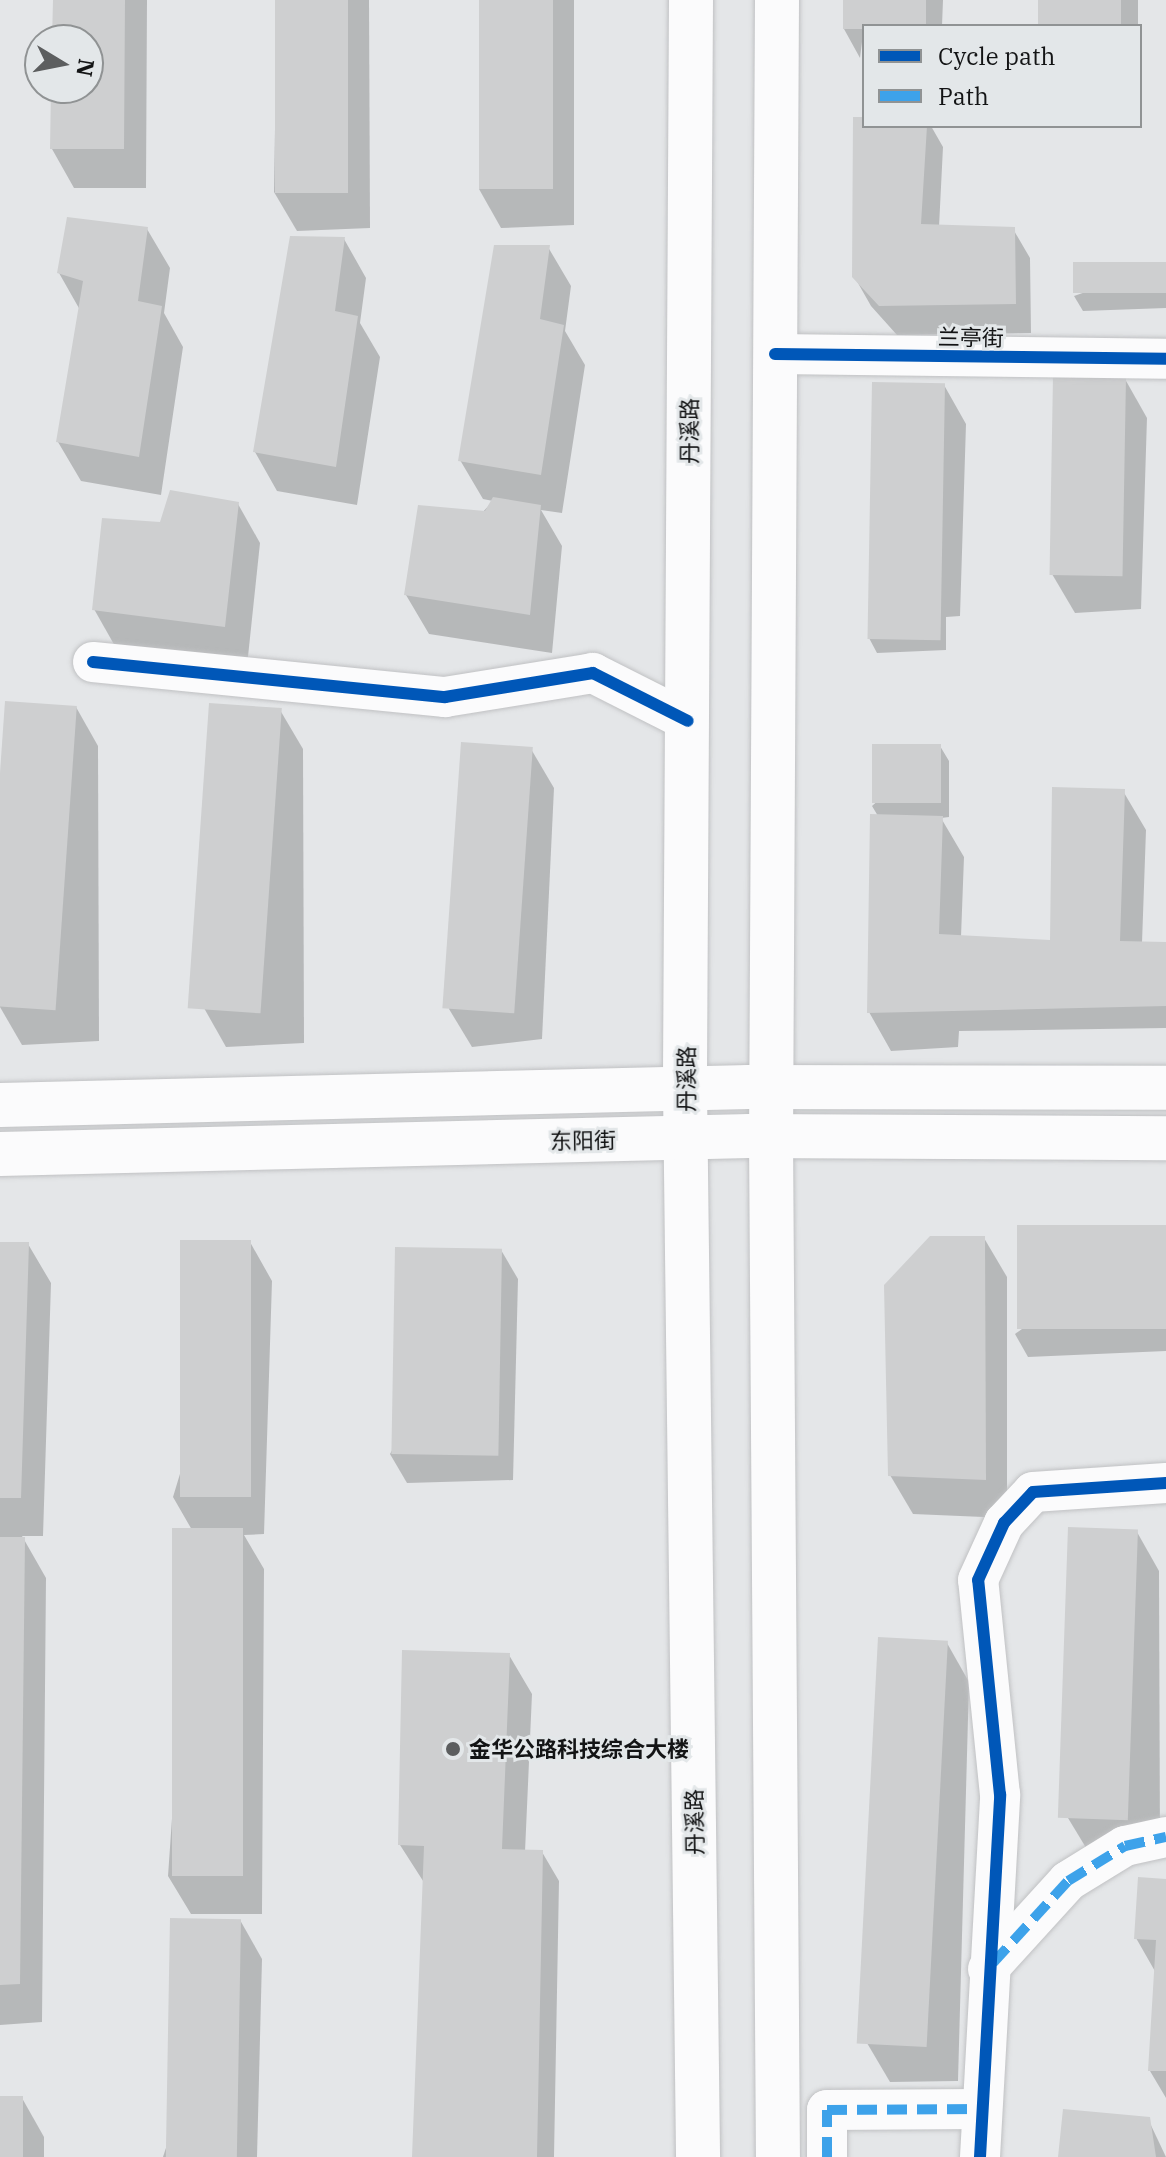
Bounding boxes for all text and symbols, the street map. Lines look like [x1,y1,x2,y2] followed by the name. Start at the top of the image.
[24,24,104,104] north arrow
[862,24,1142,128] legend
[938,40,1055,72] text: Cycle path
[70,57,102,79] text: N
[938,80,989,112] text: Path
[938,323,1004,351] street label: 兰亭街
[676,398,702,464] street label: 丹溪路
[673,1046,699,1112] street label: 丹溪路
[550,1126,616,1154] street label: 东阳街
[469,1736,689,1762] place label: 金华公路科技综合大楼
[444,1740,462,1758] marker: 金华公路科技综合大楼
[680,1789,708,1855] street label: 丹溪路

